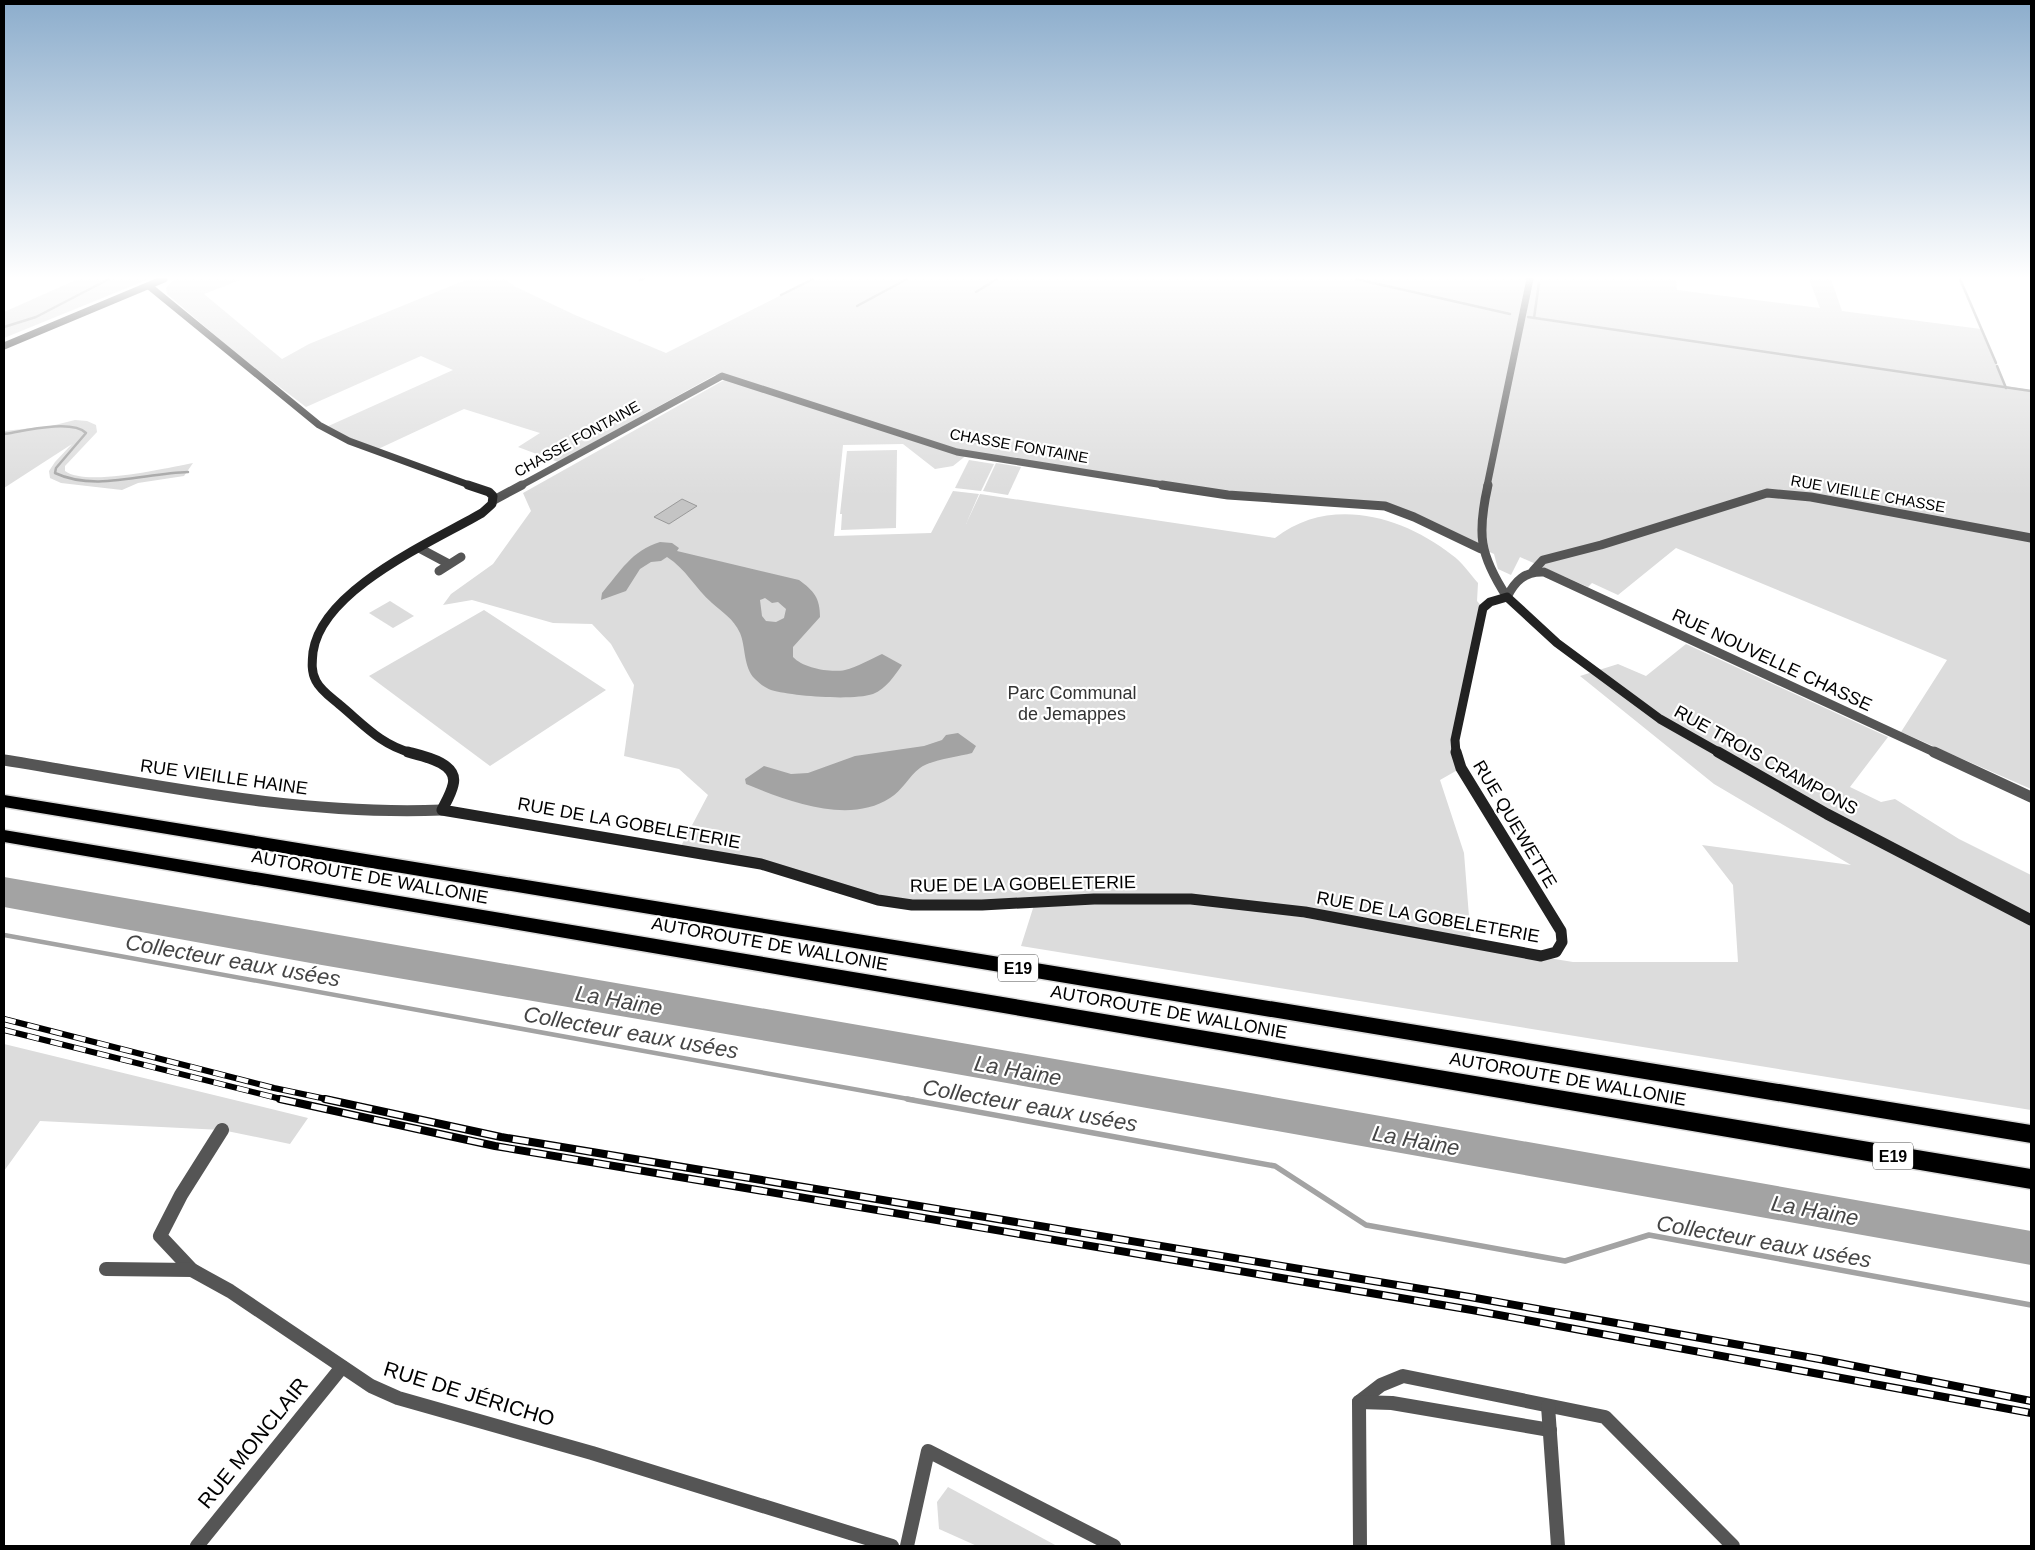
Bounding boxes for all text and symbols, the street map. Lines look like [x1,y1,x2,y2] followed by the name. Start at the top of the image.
[511,397,642,480] street label: CHASSE FONTAINE
[948,425,1090,466] street label: CHASSE FONTAINE
[1789,472,1947,515] street label: RUE VIEILLE CHASSE
[1669,605,1875,715] street label: RUE NOUVELLE CHASSE
[1007,683,1137,724] park label: Parc Communal de Jemappes
[1671,701,1861,819] street label: RUE TROIS CRAMPONS
[139,755,309,799] street label: RUE VIEILLE HAINE
[1469,757,1561,891] street label: RUE QUEWETTE
[516,794,742,852] street label: RUE DE LA GOBELETERIE
[250,846,490,908] street label: AUTOROUTE DE WALLONIE
[910,872,1136,896] street label: RUE DE LA GOBELETERIE
[1315,888,1541,946] street label: RUE DE LA GOBELETERIE
[650,913,890,975] street label: AUTOROUTE DE WALLONIE
[124,929,342,992] water label: Collecteur eaux usées
[998,954,1038,981] road number: E19
[573,981,664,1020] water label: La Haine
[1049,981,1289,1043] street label: AUTOROUTE DE WALLONIE
[522,1001,740,1064] water label: Collecteur eaux usées
[1448,1048,1688,1110] street label: AUTOROUTE DE WALLONIE
[972,1051,1063,1090] water label: La Haine
[921,1074,1139,1137] water label: Collecteur eaux usées
[1370,1121,1461,1160] water label: La Haine
[1873,1142,1913,1170] road number: E19
[1769,1191,1860,1230] water label: La Haine
[1655,1210,1873,1273] water label: Collecteur eaux usées
[381,1357,557,1430] street label: RUE DE JÉRICHO
[193,1373,312,1512] street label: RUE MONCLAIR

